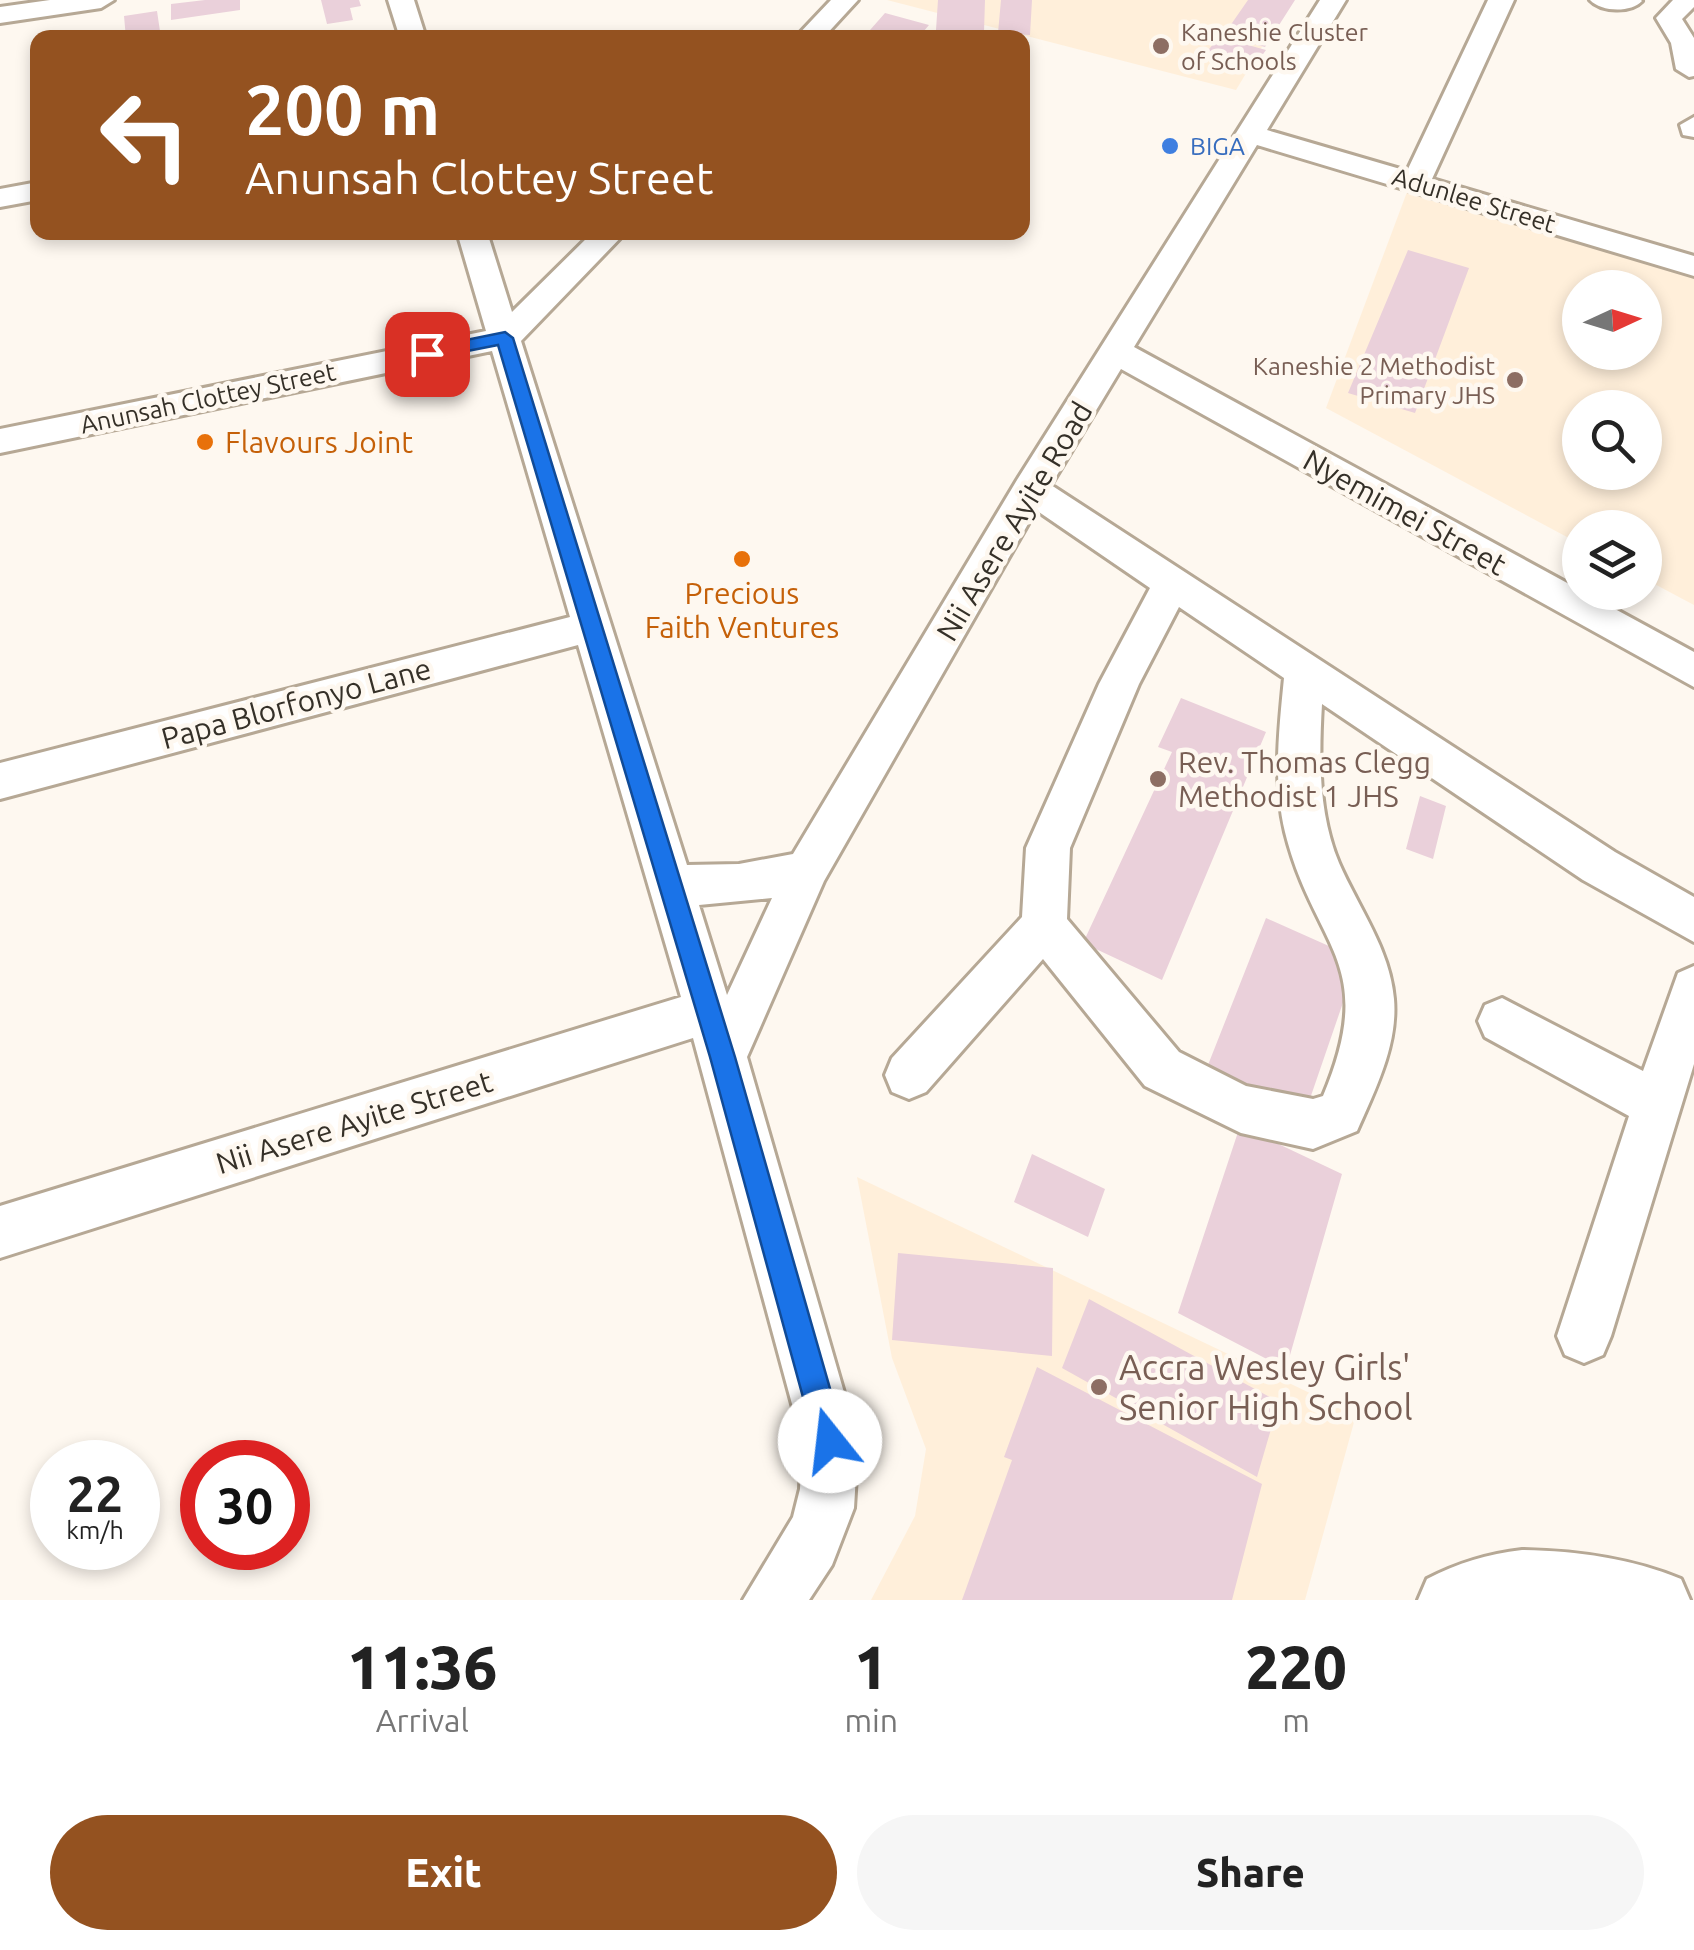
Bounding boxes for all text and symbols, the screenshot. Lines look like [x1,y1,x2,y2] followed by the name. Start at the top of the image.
[1181,18,1368,75] place label: Kaneshie Cluster of Schools
[1150,35,1172,57] marker: Kaneshie Cluster of Schools
[80,70,210,200] icon: left
[245,70,440,148] text: 200 m
[1190,132,1245,160] place label: BIGA
[1159,135,1181,157] marker: BIGA
[245,152,713,203] text: Anunsah Clottey Street
[1389,162,1559,238] street label: Adunlee Street
[1562,270,1662,370] north arrow
[1562,270,1662,610] map controls
[385,312,470,397] pin
[400,327,455,382] icon: arrive
[1253,352,1495,409] place label: Kaneshie 2 Methodist Primary JHS
[78,357,338,439] street label: Anunsah Clottey Street
[1504,369,1526,391] marker: Kaneshie 2 Methodist Primary JHS
[1562,390,1662,490] button: search
[929,395,1099,647] street label: Nii Asere Ayite Road
[225,425,413,459] place label: Flavours Joint
[194,431,216,453] marker: Flavours Joint
[1298,442,1512,582] street label: Nyemimei Street
[1562,510,1662,610] button: layers
[731,548,753,570] marker: Precious Faith Ventures
[645,576,839,644] place label: Precious Faith Ventures
[157,651,435,755] street label: Papa Blorfonyo Lane
[1178,745,1431,813] place label: Rev. Thomas Clegg Methodist 1 JHS
[1147,768,1169,790] marker: Rev. Thomas Clegg Methodist 1 JHS
[212,1064,496,1180] street label: Nii Asere Ayite Street
[1119,1347,1413,1427] place label: Accra Wesley Girls' Senior High School
[1088,1376,1110,1398] marker: Accra Wesley Girls' Senior High School
[778,1389,882,1493] position arrow
[180,1440,310,1570] speed limit sign: 30
[67,1465,123,1521] text: 22
[66,1516,124,1544] text: km/h
[347,1633,497,1700] text: 11:36
[854,1633,888,1700] text: 1
[1245,1633,1347,1700] text: 220
[376,1702,469,1738] text: Arrival
[844,1702,898,1738] text: min
[1282,1702,1310,1738] text: m
[50,1815,837,1930] button: Exit
[857,1815,1644,1930] button: Share

